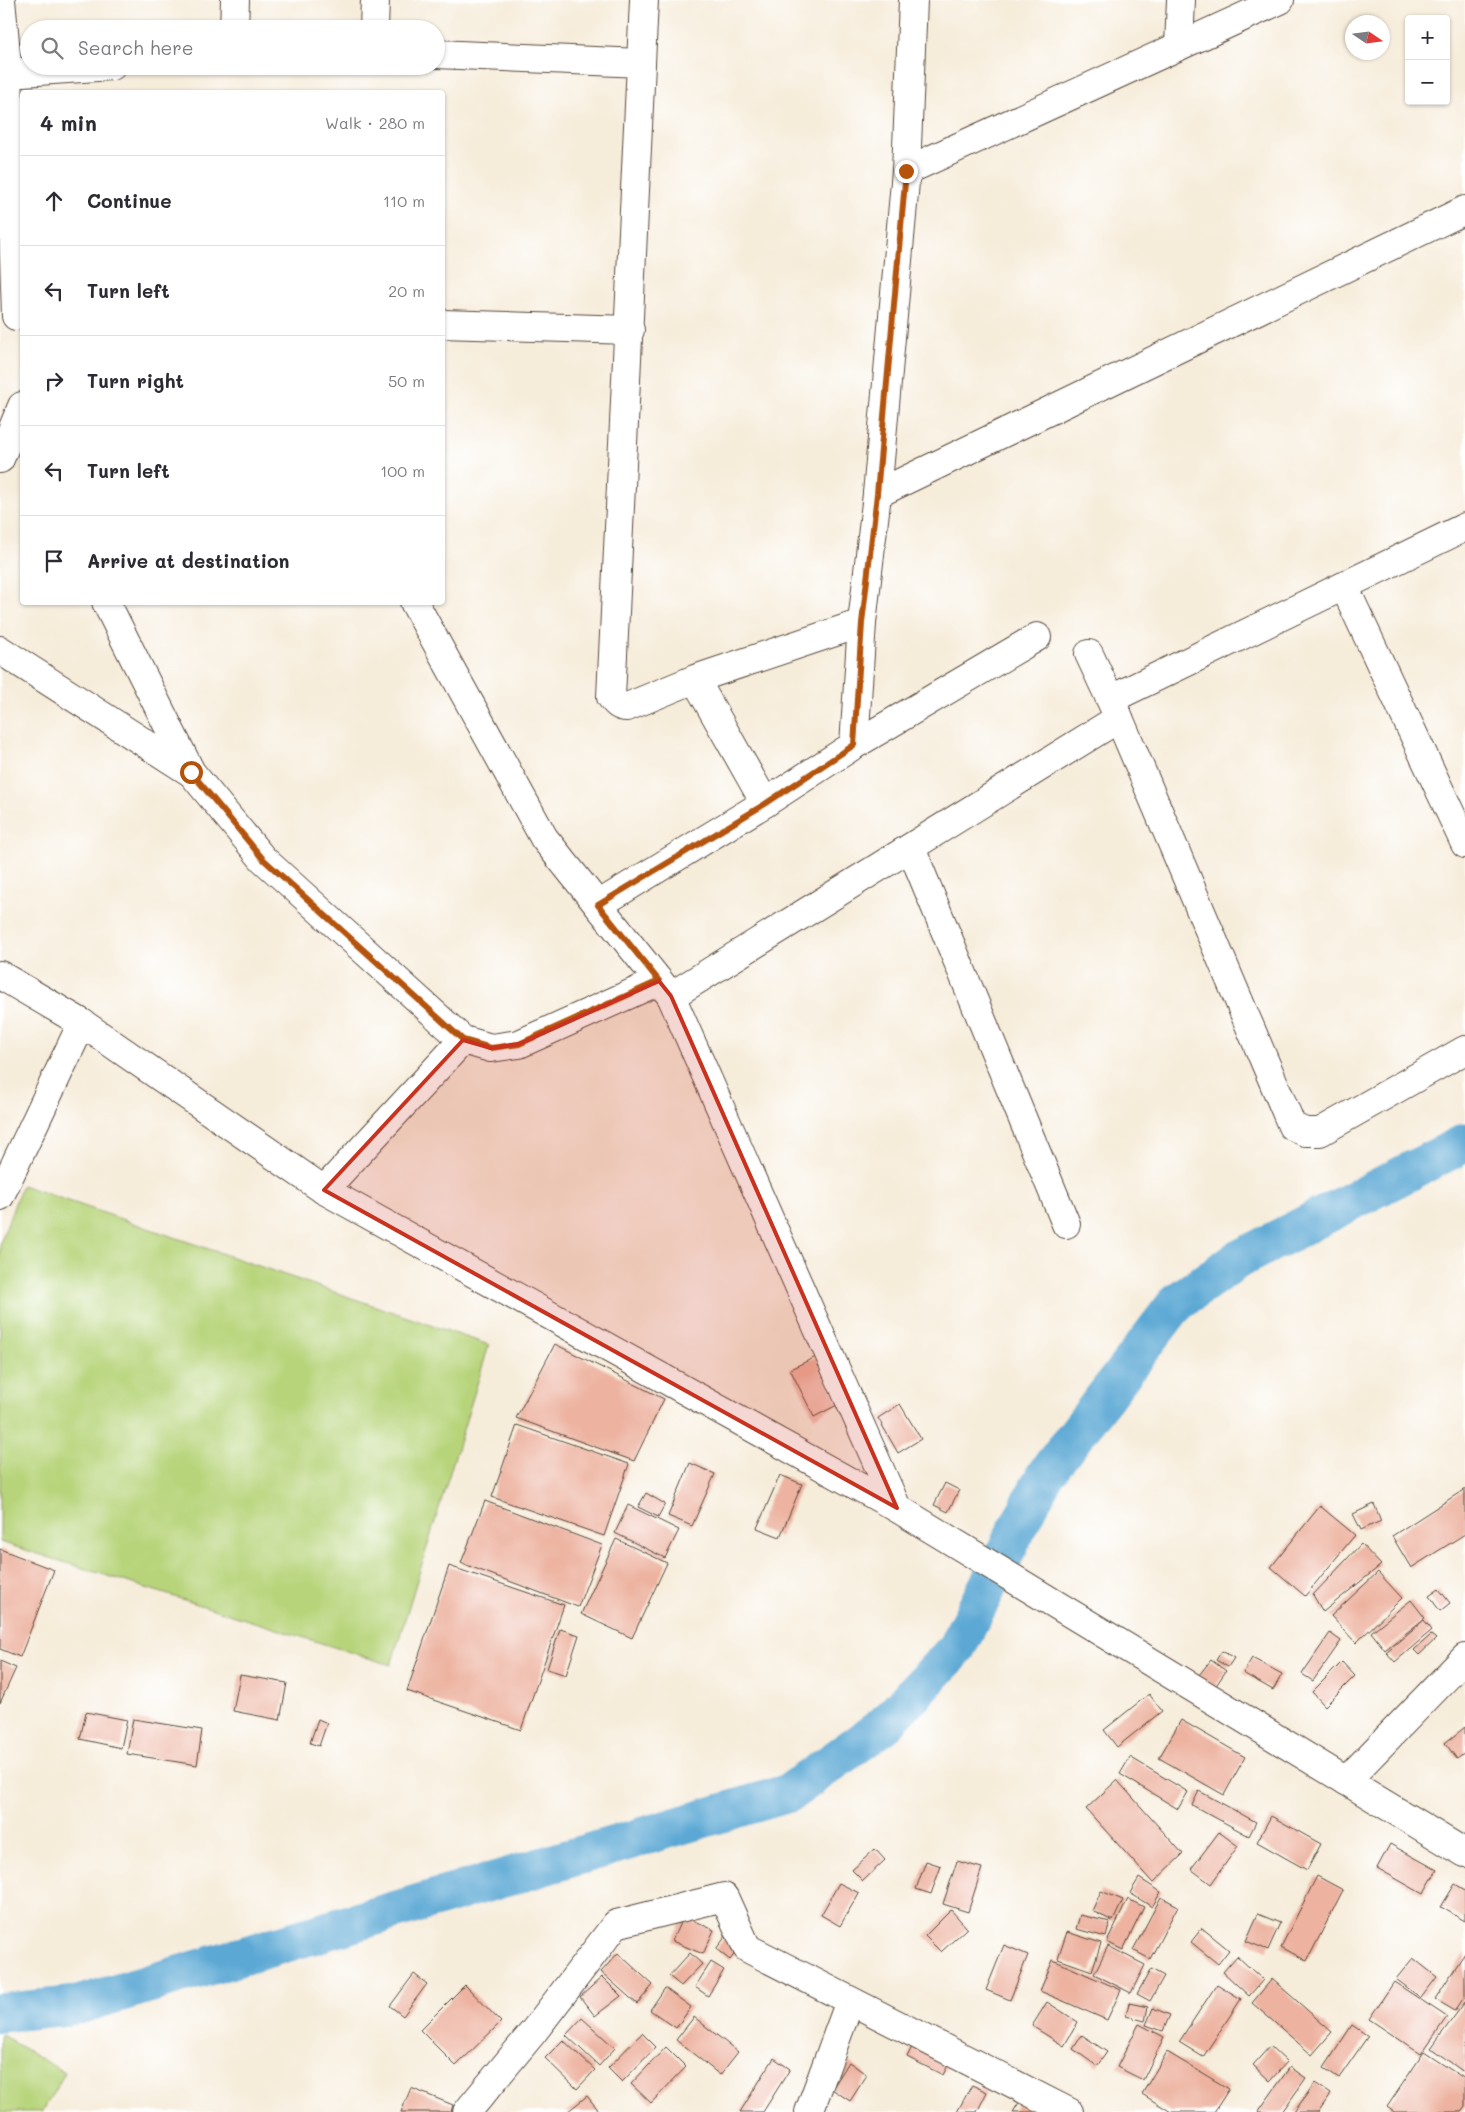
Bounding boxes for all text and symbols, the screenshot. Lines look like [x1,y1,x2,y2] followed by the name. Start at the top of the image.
[1345,15,1390,60] north arrow
[1405,15,1450,105] map controls
[1405,15,1450,60] button: +
[20,20,445,75] search box
[38,34,66,62] icon: search
[78,35,194,60] text: Search here
[1405,60,1450,105] button: −
[40,109,97,136] text: 4 min
[325,112,425,133] text: Walk · 280 m
[895,160,918,183] route end
[40,187,68,215] icon: ahead
[87,188,172,213] text: Continue
[383,190,425,211] text: 110 m
[40,277,68,305] icon: left
[87,278,170,303] text: Turn left
[388,280,425,301] text: 20 m
[40,367,68,395] icon: right
[87,368,184,393] text: Turn right
[388,370,425,391] text: 50 m
[40,457,68,485] icon: left
[87,458,170,483] text: Turn left
[380,460,425,481] text: 100 m
[40,547,68,575] icon: arrive
[87,548,290,573] text: Arrive at destination
[180,761,203,784] route start

